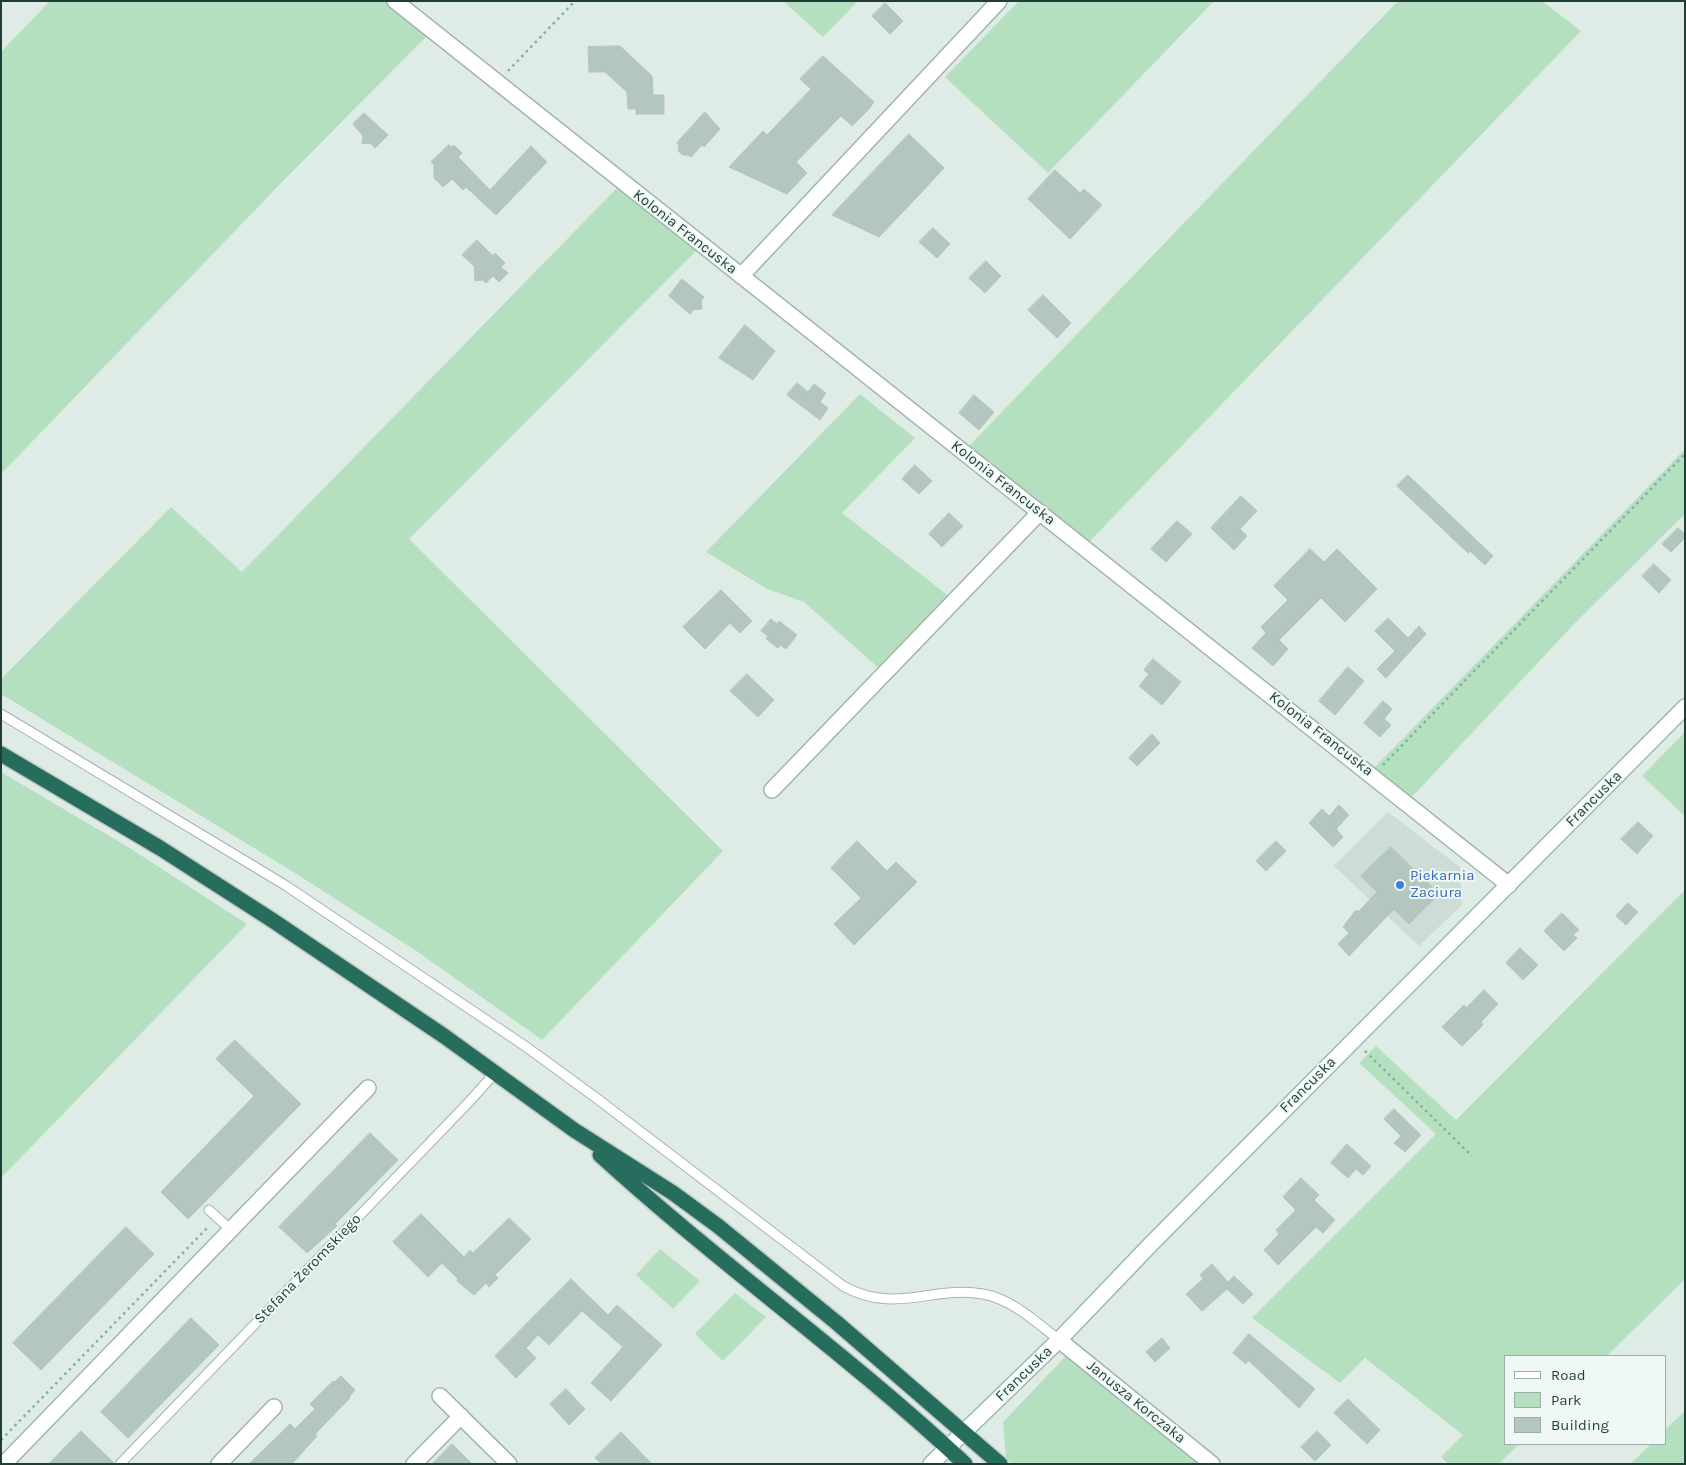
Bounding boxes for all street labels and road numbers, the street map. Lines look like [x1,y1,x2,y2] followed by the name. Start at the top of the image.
[629,186,741,278] street label: Kolonia Francuska
[947,437,1059,529] street label: Kolonia Francuska
[1265,688,1377,780] street label: Kolonia Francuska
[1562,767,1626,831] street label: Francuska
[1276,1053,1340,1117] street label: Francuska
[251,1210,365,1328] street label: Stefana Żeromskiego
[992,1343,1056,1405] street label: Francuska
[1083,1357,1189,1447] street label: Janusza Korczaka

